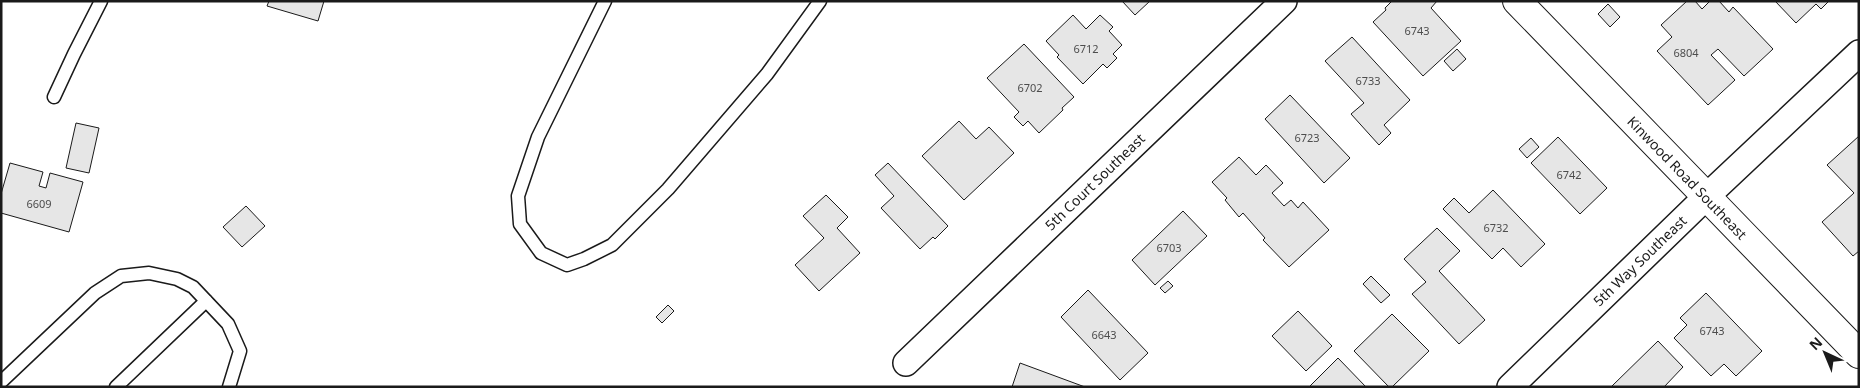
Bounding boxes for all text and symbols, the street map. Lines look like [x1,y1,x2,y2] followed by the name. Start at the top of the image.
[1404,23,1430,38] house number: 6743
[1073,41,1099,56] house number: 6712
[1673,45,1699,60] house number: 6804
[1355,73,1381,88] house number: 6733
[1017,80,1043,95] house number: 6702
[1623,112,1751,243] street label: Kinwood Road Southeast
[1041,129,1149,234] street label: 5th Court Southeast
[1294,130,1320,145] house number: 6723
[1556,167,1582,182] house number: 6742
[26,196,52,211] house number: 6609
[1589,211,1690,310] street label: 5th Way Southeast
[1483,220,1509,235] house number: 6732
[1156,240,1182,255] house number: 6703
[1699,323,1725,338] house number: 6743
[1091,327,1117,342] house number: 6643
[1800,328,1850,378] north arrow
[1805,332,1826,354] text: N

